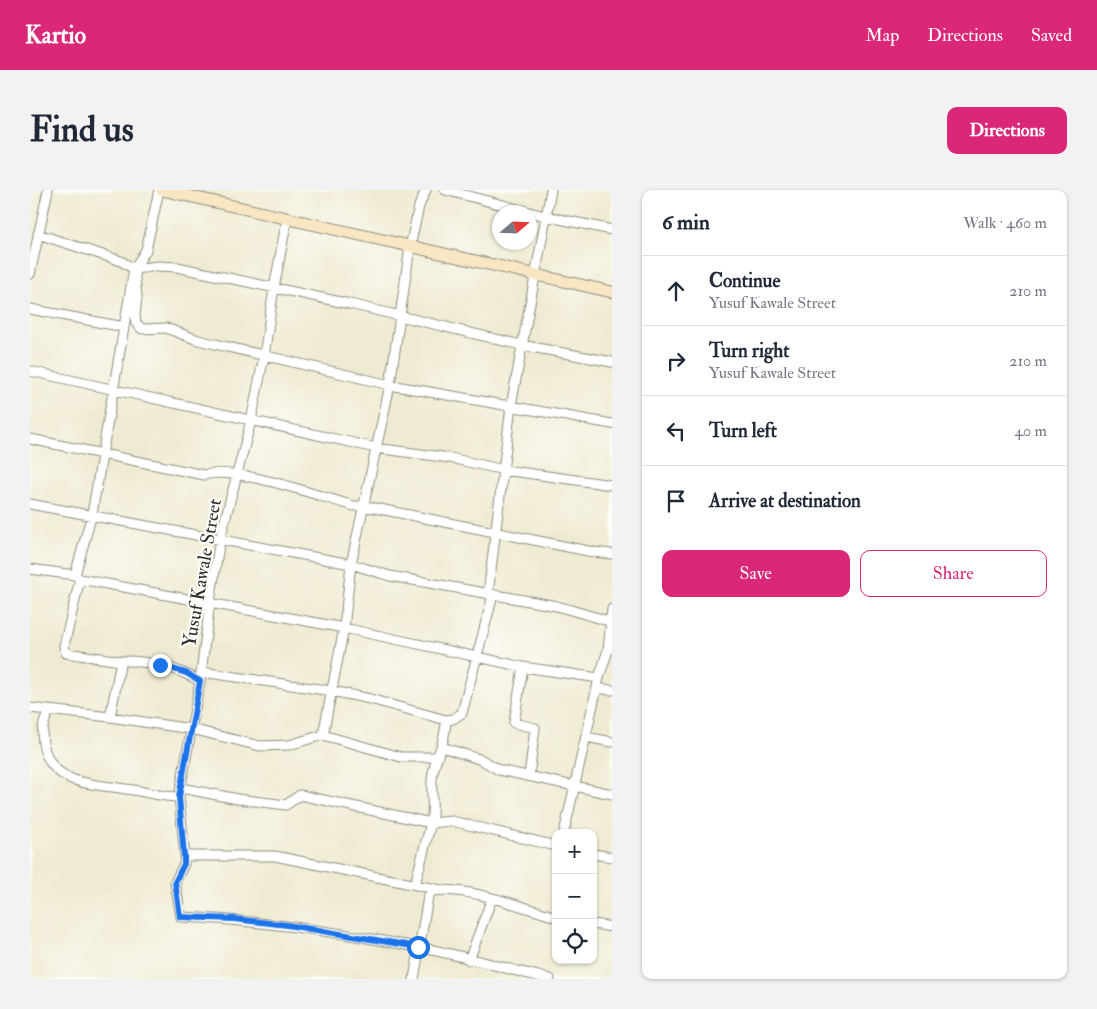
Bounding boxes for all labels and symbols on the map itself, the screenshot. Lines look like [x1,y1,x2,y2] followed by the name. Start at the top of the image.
[492,205,537,250] north arrow
[177,497,227,649] street label: Yusuf Kawale Street
[149,654,172,677] route end
[407,936,430,959] route start

